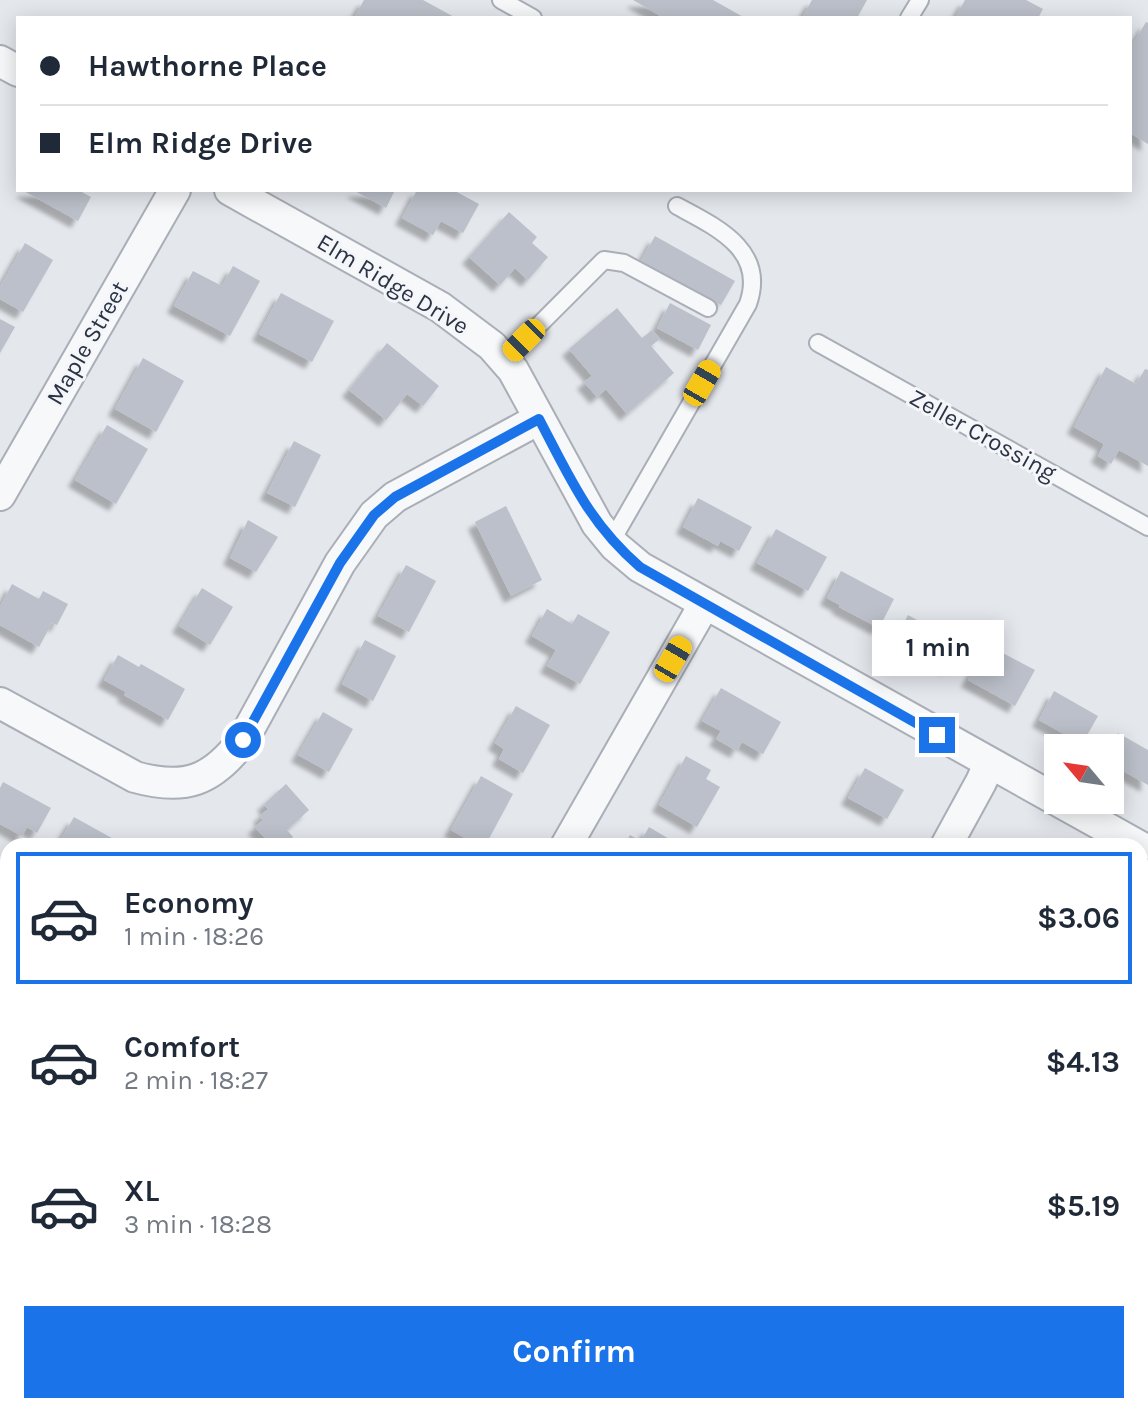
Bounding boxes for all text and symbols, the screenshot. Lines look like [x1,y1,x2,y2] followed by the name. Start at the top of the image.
[88,48,327,84] text: Hawthorne Place
[88,125,313,161] text: Elm Ridge Drive
[312,228,474,340] street label: Elm Ridge Drive
[40,276,134,410] street label: Maple Street
[499,315,549,365] car
[680,356,724,410] car
[905,383,1062,487] street label: Zeller Crossing
[871,619,1003,675] callout: 1 min
[651,632,695,686] car
[905,632,971,663] text: 1 min
[919,717,955,753] route end
[225,722,261,758] route start
[1044,734,1124,814] north arrow
[1044,734,1124,814] map controls
[28,882,100,954] icon: car
[124,885,254,921] text: Economy
[1037,900,1120,936] text: $3.06
[124,921,264,952] text: 1 min · 18:26
[28,1026,100,1098] icon: car
[124,1029,240,1065] text: Comfort
[1046,1044,1120,1080] text: $4.13
[124,1065,268,1096] text: 2 min · 18:27
[28,1170,100,1242] icon: car
[124,1173,159,1209] text: XL
[1046,1188,1120,1224] text: $5.19
[124,1209,272,1240] text: 3 min · 18:28
[24,1306,1124,1398] button: Confirm

